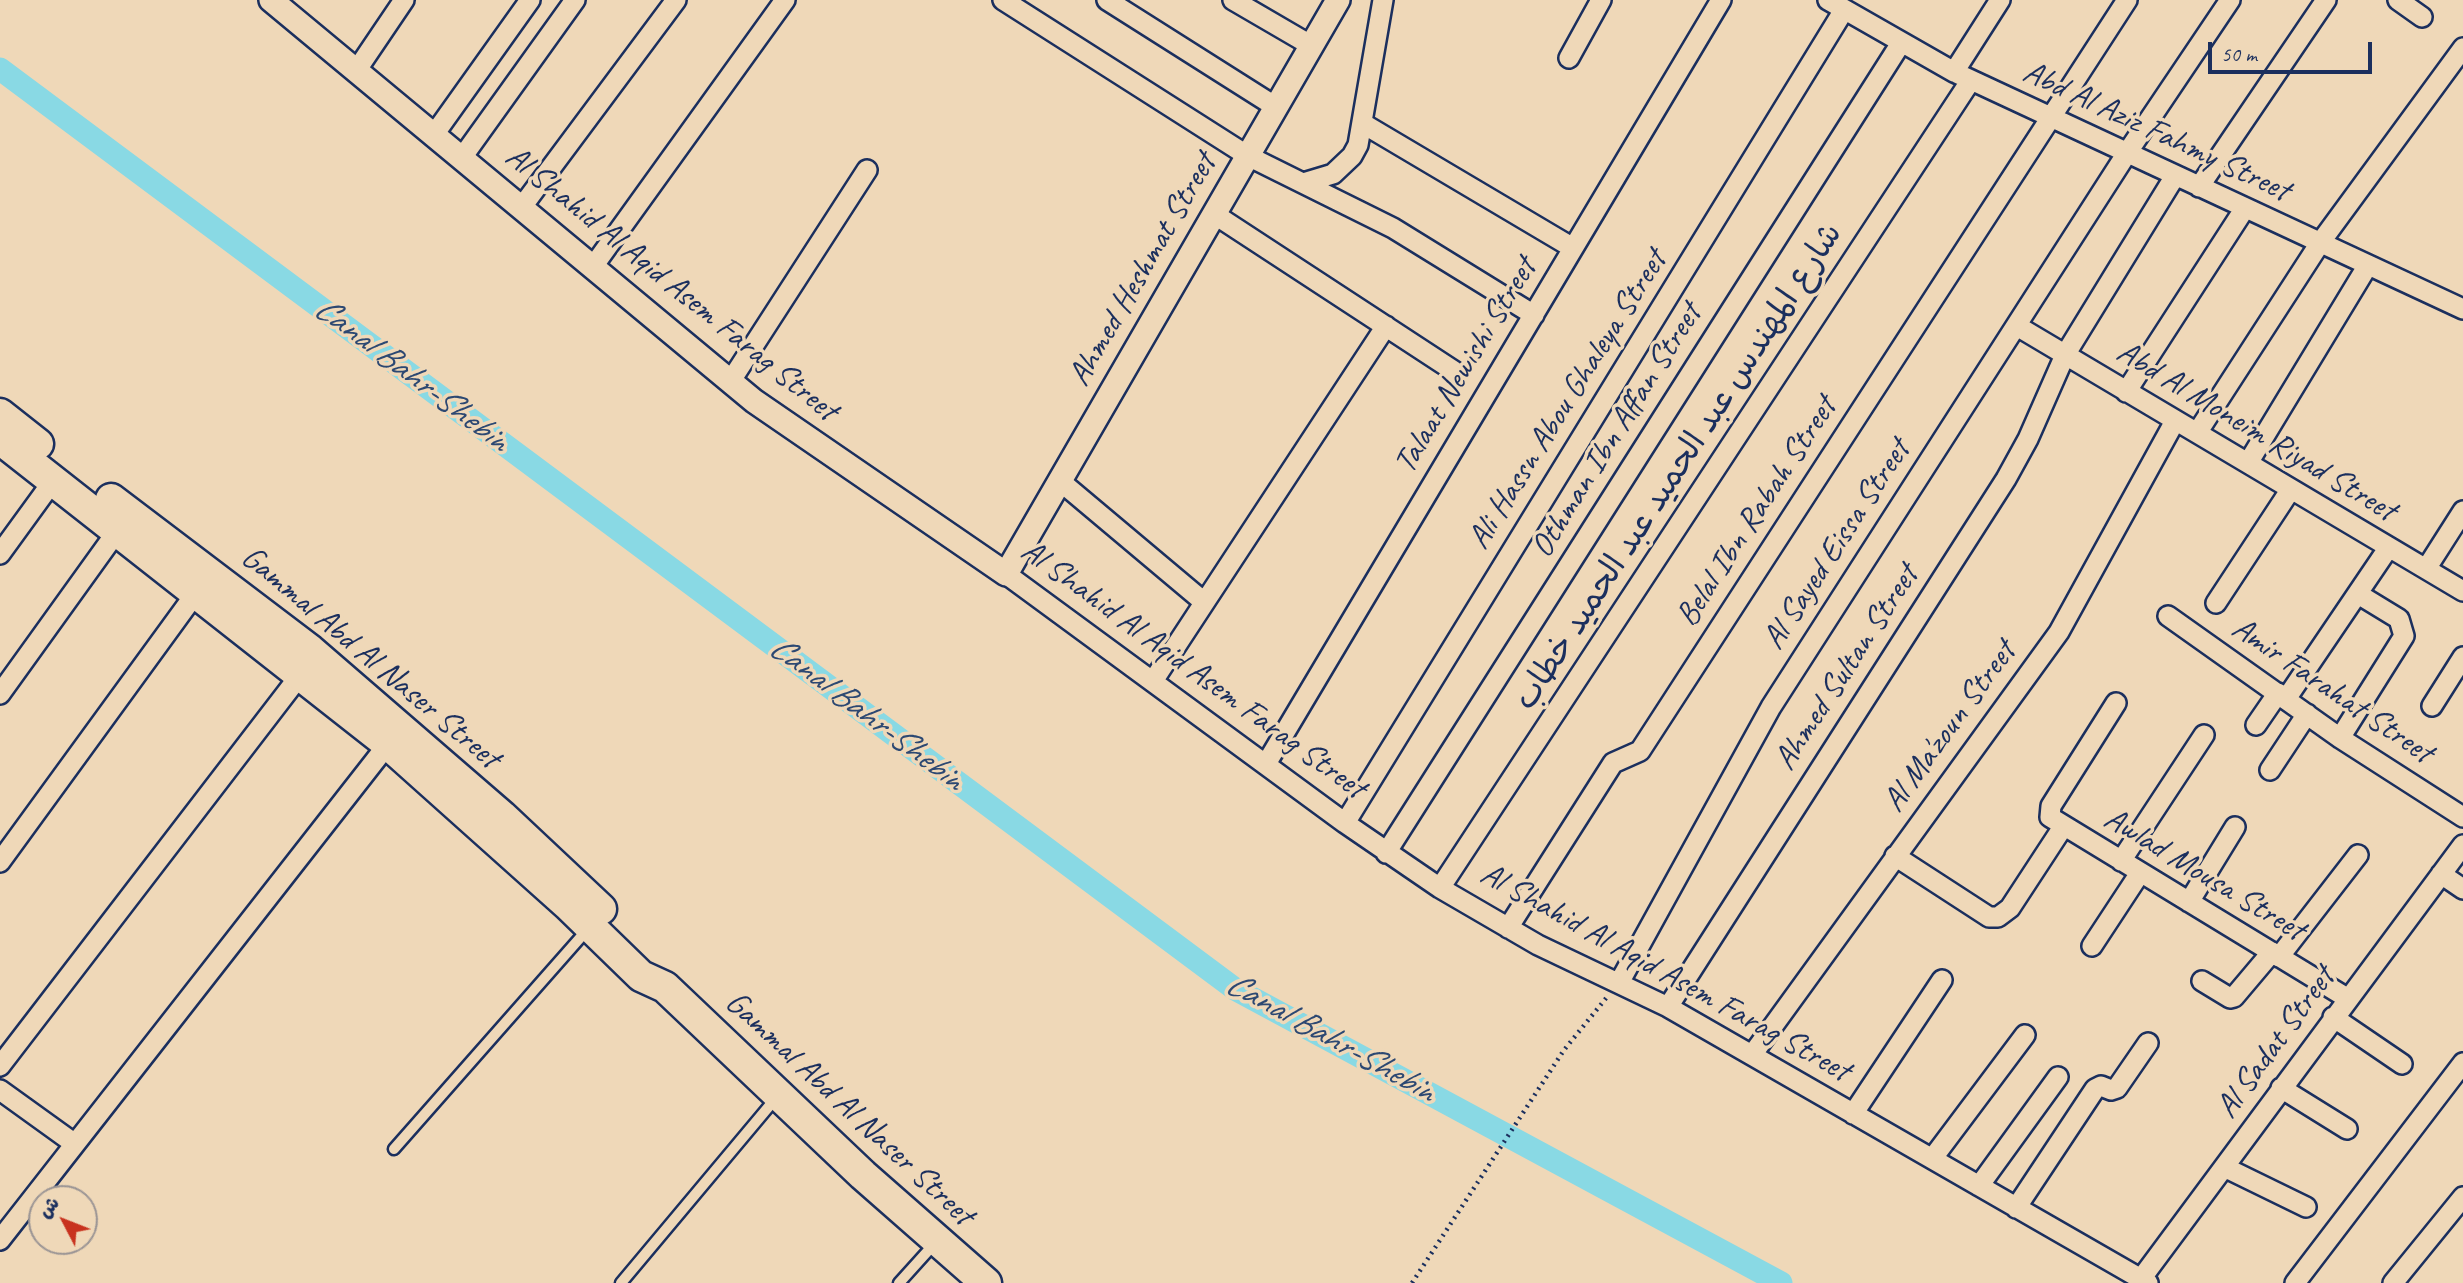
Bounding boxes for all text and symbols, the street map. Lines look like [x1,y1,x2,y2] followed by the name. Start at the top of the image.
[2211,28,2376,72] scale bar
[2221,41,2257,67] text: 50 m
[2016,53,2296,211] street label: Abd Al Aziz Fahmy Street
[497,138,845,430] street label: Al Shahid Al Aqid Asem Farag Street
[1060,147,1226,393] street label: Ahmed Heshmat Street
[1506,216,1852,718] street label: شارع المهندس عبد الحميد عبد الحميد خطاب
[1460,243,1676,557] street label: Ali Hassn Abou Ghaleya Street
[1386,251,1546,481] street label: Talaat Newishi Street
[305,288,517,462] water label: Canal Bahr-Shebin
[1523,297,1711,565] street label: Othman Ibn Affan Street
[2109,333,2403,531] street label: Abd Al Moneim Riyad Street
[1668,390,1846,634] street label: Belal Ibn Rabah Street
[1755,433,1919,657] street label: Al Sayed Eissa Street
[1013,532,1373,808] street label: Al Shahid Al Aqid Asem Farag Street
[232,538,508,778] street label: Gammal Abd Al Naser Street
[1766,558,1928,778] street label: Ahmed Sultan Street
[2224,609,2440,773] street label: Amir Farahat Street
[760,627,972,801] water label: Canal Bahr-Shebin
[1875,634,2025,820] street label: Al Ma'zoun Street
[2097,800,2311,950] street label: Awlad Mousa Street
[1473,855,1857,1091] street label: Al Shahid Al Aqid Asem Farag Street
[2208,960,2344,1126] street label: Al Sadat Street
[1218,963,1442,1113] water label: Canal Bahr-Shebin
[716,983,982,1235] street label: Gammal Abd Al Naser Street
[28,1185,98,1255] north arrow
[33,1191,65,1223] text: ش

